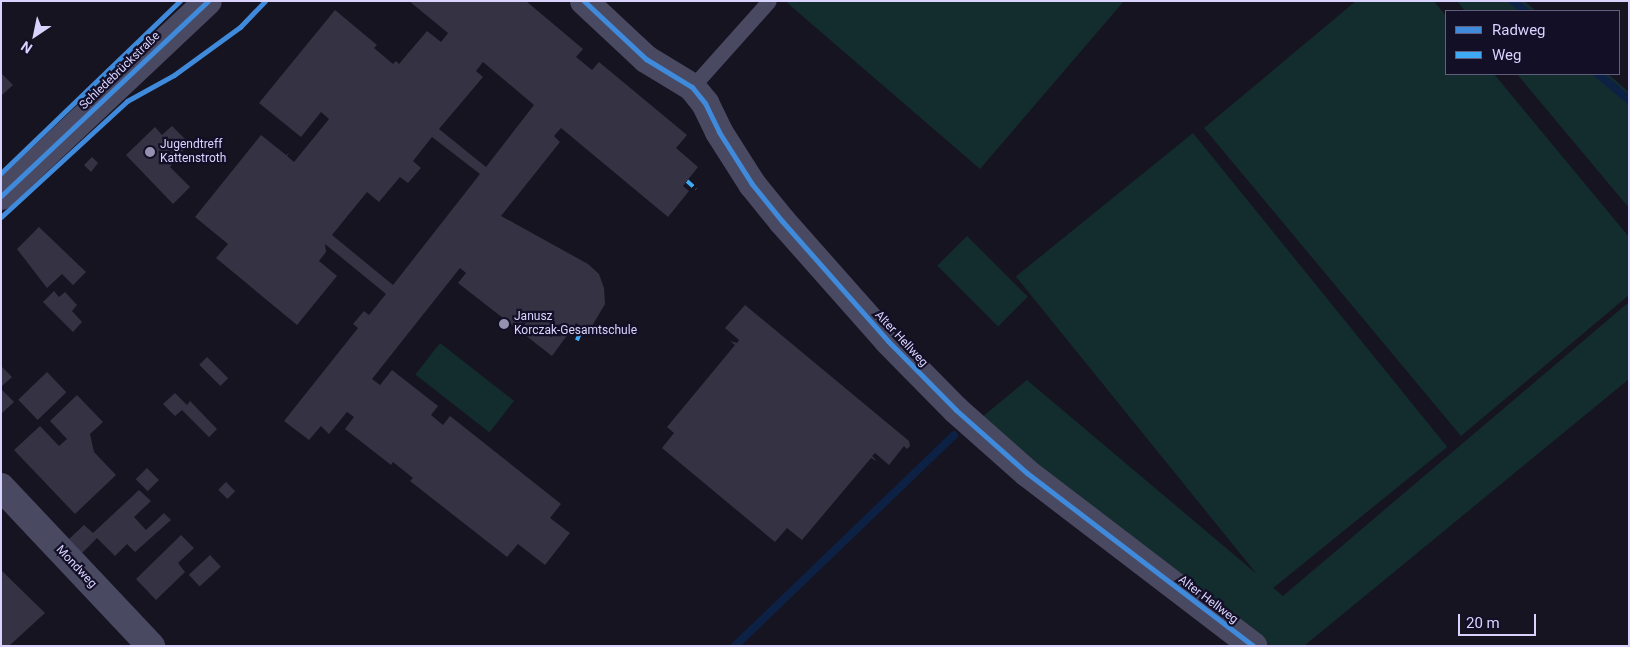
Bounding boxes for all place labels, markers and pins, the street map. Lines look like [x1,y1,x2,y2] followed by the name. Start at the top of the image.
[160,138,226,166] place label: Jugendtreff Kattenstroth
[144,146,156,158] marker: Jugendtreff Kattenstroth
[514,310,637,338] place label: Janusz Korczak-Gesamtschule
[498,318,510,330] marker: Janusz Korczak-Gesamtschule

